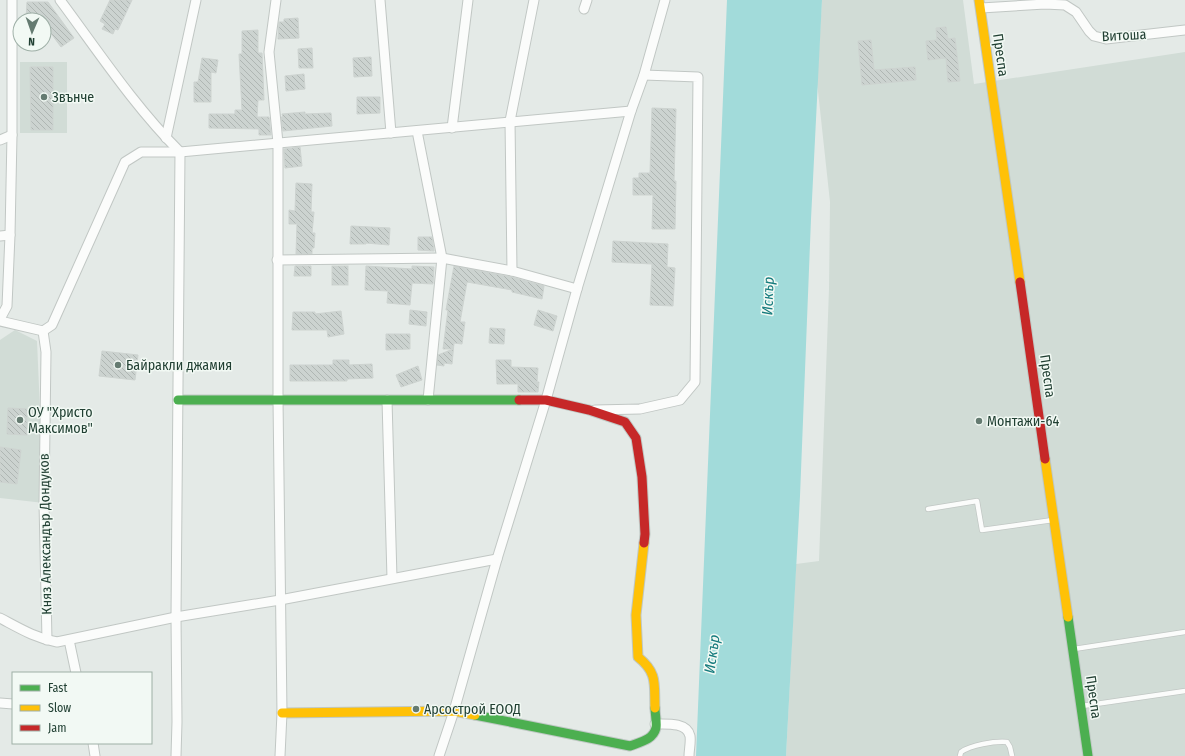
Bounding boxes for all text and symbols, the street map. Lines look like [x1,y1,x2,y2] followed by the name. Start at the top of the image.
[12,12,52,52] north arrow
[1101,26,1147,45] street label: Витоша
[989,33,1012,78] street label: Преспа
[28,35,35,48] text: N
[52,89,94,106] place label: Звънче
[39,92,49,102] marker: Звънче
[758,276,778,316] water label: Искър
[1036,354,1059,399] street label: Преспа
[126,357,232,374] place label: Байракли джамия
[113,360,123,370] marker: Байракли джамия
[28,404,93,437] place label: ОУ "Христо Максимов"
[987,413,1059,430] place label: Монтажи-64
[15,415,25,425] marker: ОУ "Христо Максимов"
[974,416,984,426] marker: Монтажи-64
[36,453,55,615] street label: Княз Александър Дондуков
[700,633,724,674] water label: Искър
[12,672,152,744] legend
[1082,675,1105,720] street label: Преспа
[48,681,67,695] text: Fast
[48,701,71,715] text: Slow
[424,701,521,718] place label: Арсострой ЕООД
[411,704,421,714] marker: Арсострой ЕООД
[48,721,66,735] text: Jam

